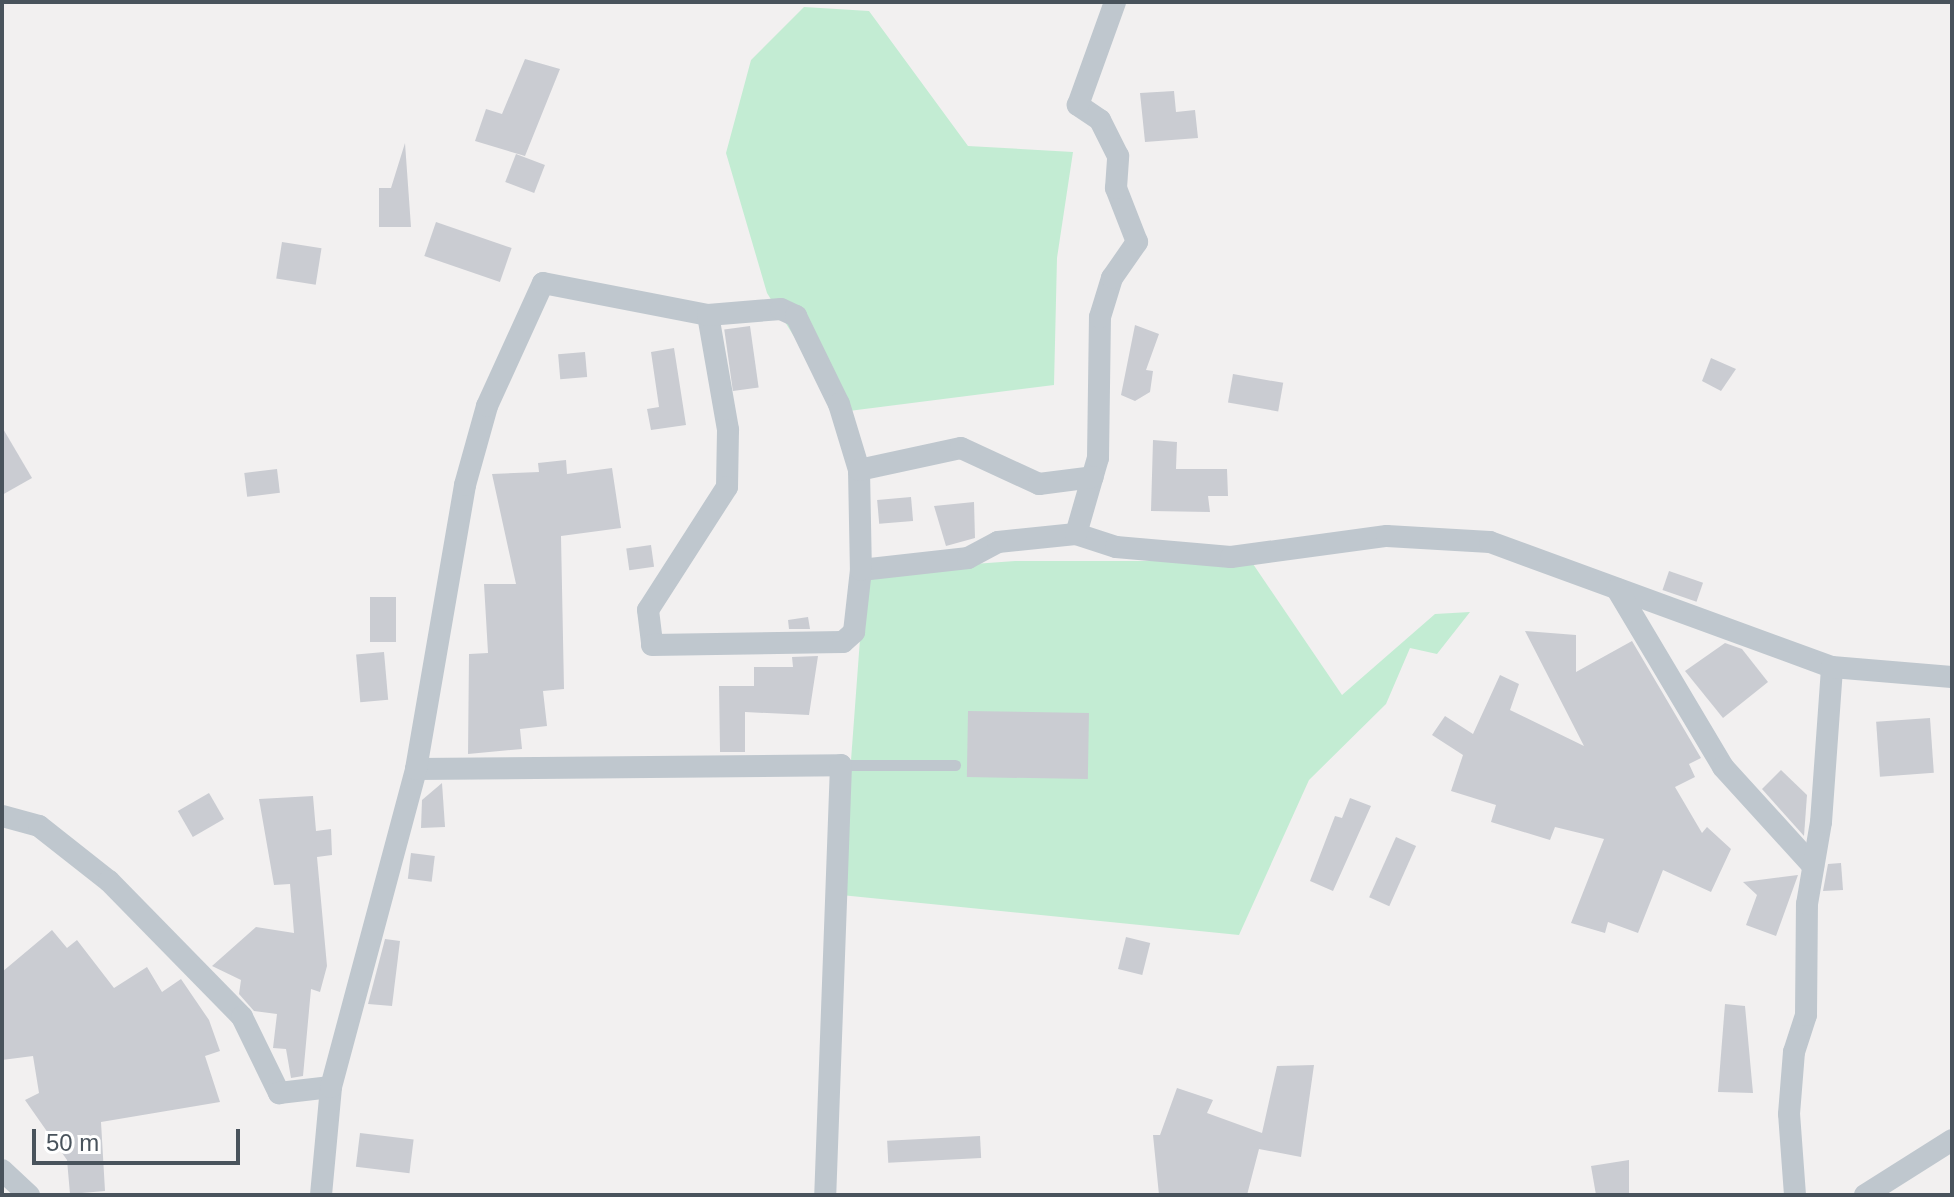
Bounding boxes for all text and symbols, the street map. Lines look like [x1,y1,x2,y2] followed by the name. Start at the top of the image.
[36,1113,244,1163] scale bar
[46,1129,99,1156] text: 50 m

